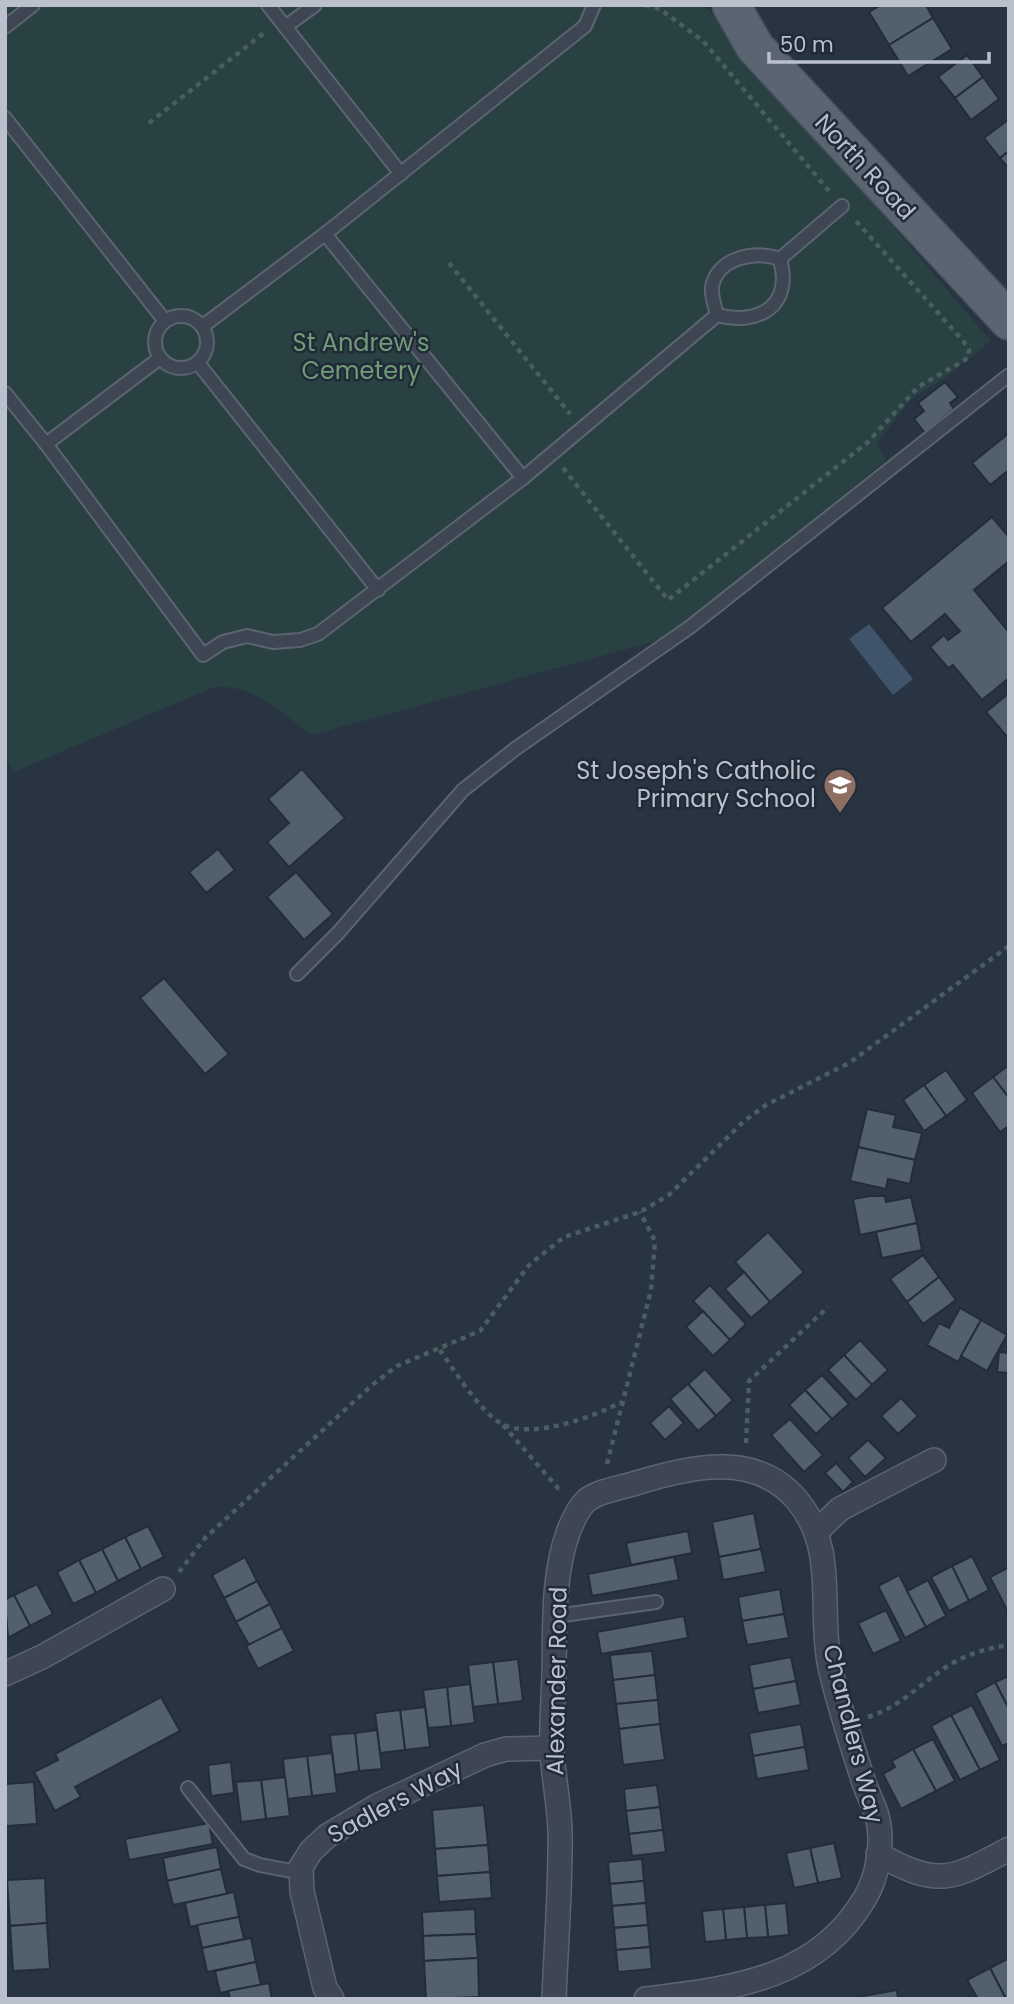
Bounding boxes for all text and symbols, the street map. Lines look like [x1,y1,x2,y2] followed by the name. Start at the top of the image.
[769,21,990,65] scale bar
[780,30,834,59] text: 50 m
[808,106,923,227] street label: North Road
[293,326,429,387] park label: St Andrew's Cemetery
[576,754,816,815] place label: St Joseph's Catholic Primary School
[821,766,859,815] school or university icon: St Joseph's Catholic Primary School
[538,1586,575,1776] street label: Alexander Road
[815,1641,892,1827] street label: Chandlers Way
[322,1752,468,1851] street label: Sadlers Way

